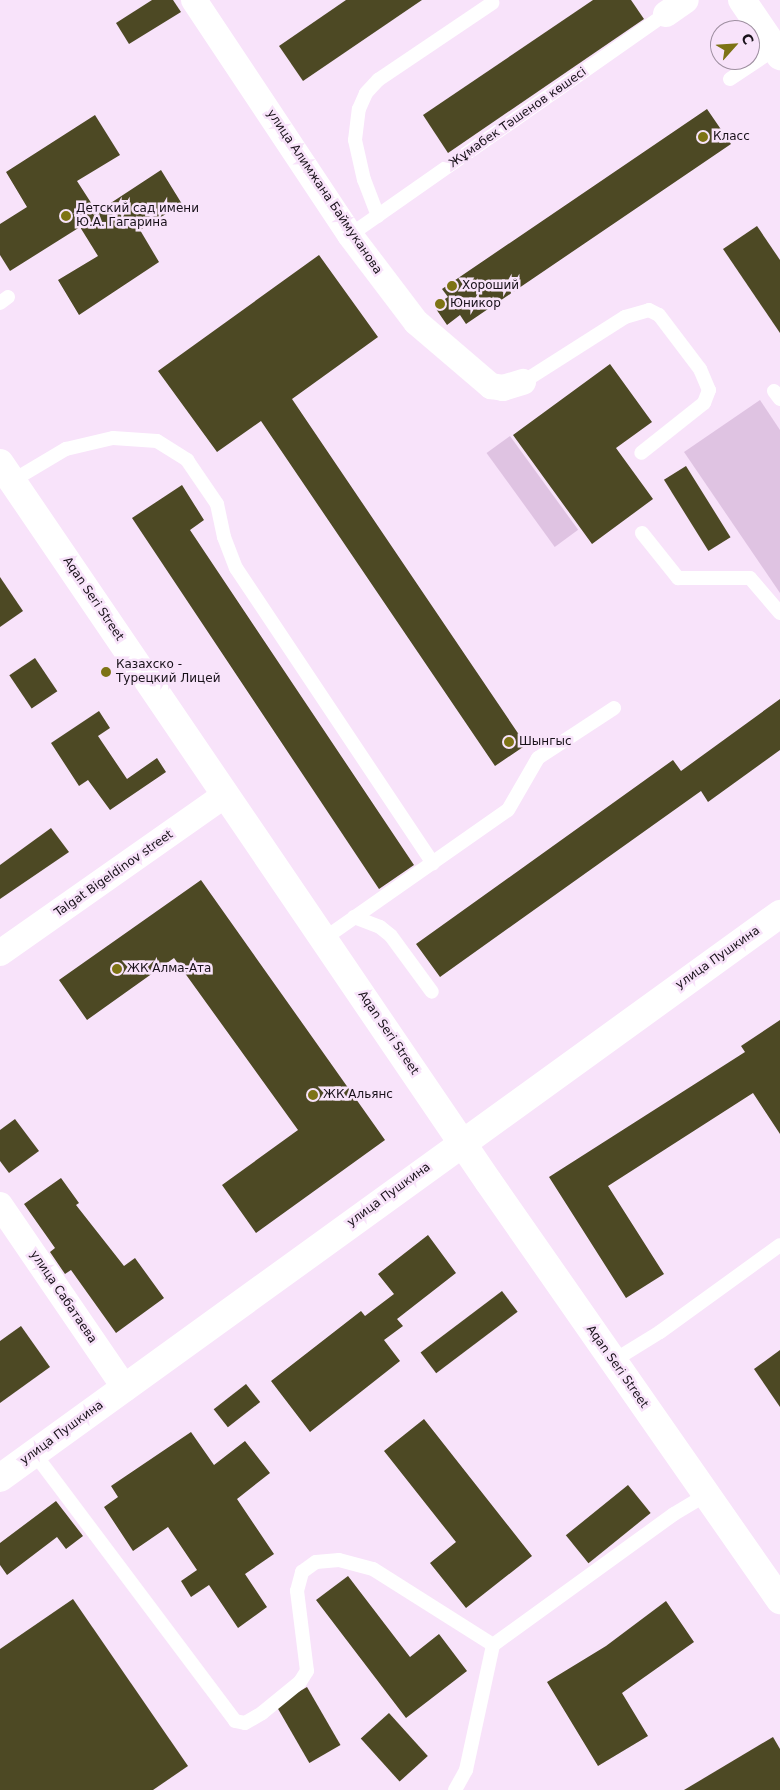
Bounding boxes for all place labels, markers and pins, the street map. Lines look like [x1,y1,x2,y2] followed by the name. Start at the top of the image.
[713,130,750,144] place label: Класс
[697,131,709,143] marker: Класс
[76,202,199,230] place label: Детский сад имени Ю.А. Гагарина
[60,210,72,222] marker: Детский сад имени Ю.А. Гагарина
[462,279,519,293] place label: Хороший
[446,280,458,292] marker: Хороший
[450,297,501,311] place label: Юникор
[434,298,446,310] marker: Юникор
[116,658,220,686] place label: Казахско - Турецкий Лицей
[100,666,112,678] marker: Казахско - Турецкий Лицей
[519,735,572,749] place label: Шынгыс
[503,736,515,748] marker: Шынгыс
[127,962,211,976] place label: ЖК Алма-Ата
[111,963,123,975] marker: ЖК Алма-Ата
[323,1088,393,1102] place label: ЖК Альянс
[307,1089,319,1101] marker: ЖК Альянс

